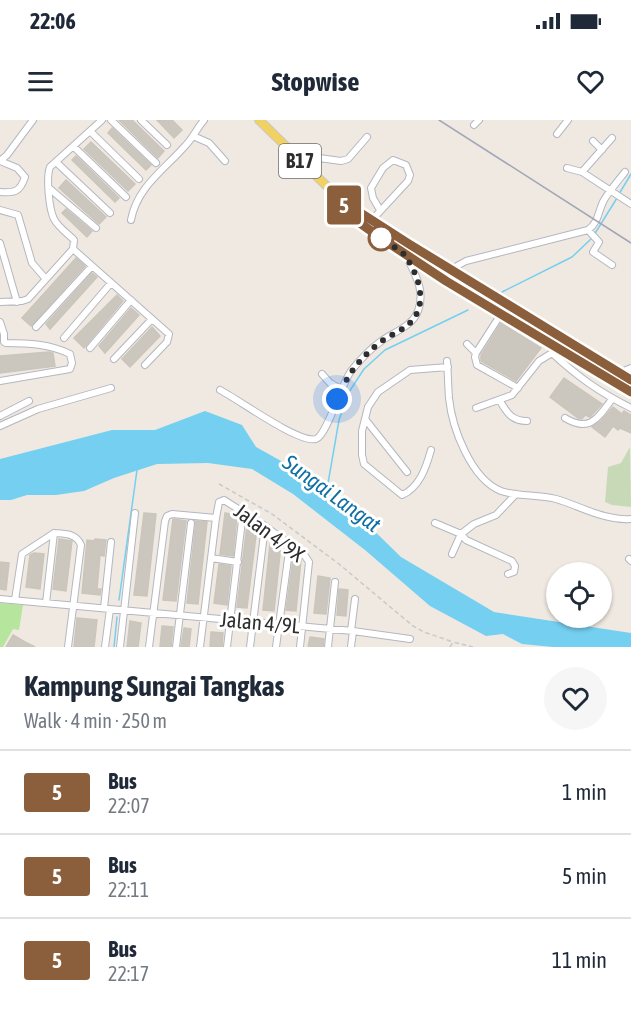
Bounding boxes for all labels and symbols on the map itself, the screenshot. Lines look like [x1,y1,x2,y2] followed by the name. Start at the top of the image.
[279,144,321,178] road number: B17
[324,186,364,224] line badge: 5
[368,225,394,251] unlabelled marker
[322,384,352,414] your location
[277,448,387,538] water label: Sungai Langat
[230,498,310,567] street label: Jalan 4/9X
[219,607,301,637] street label: Jalan 4/9L

